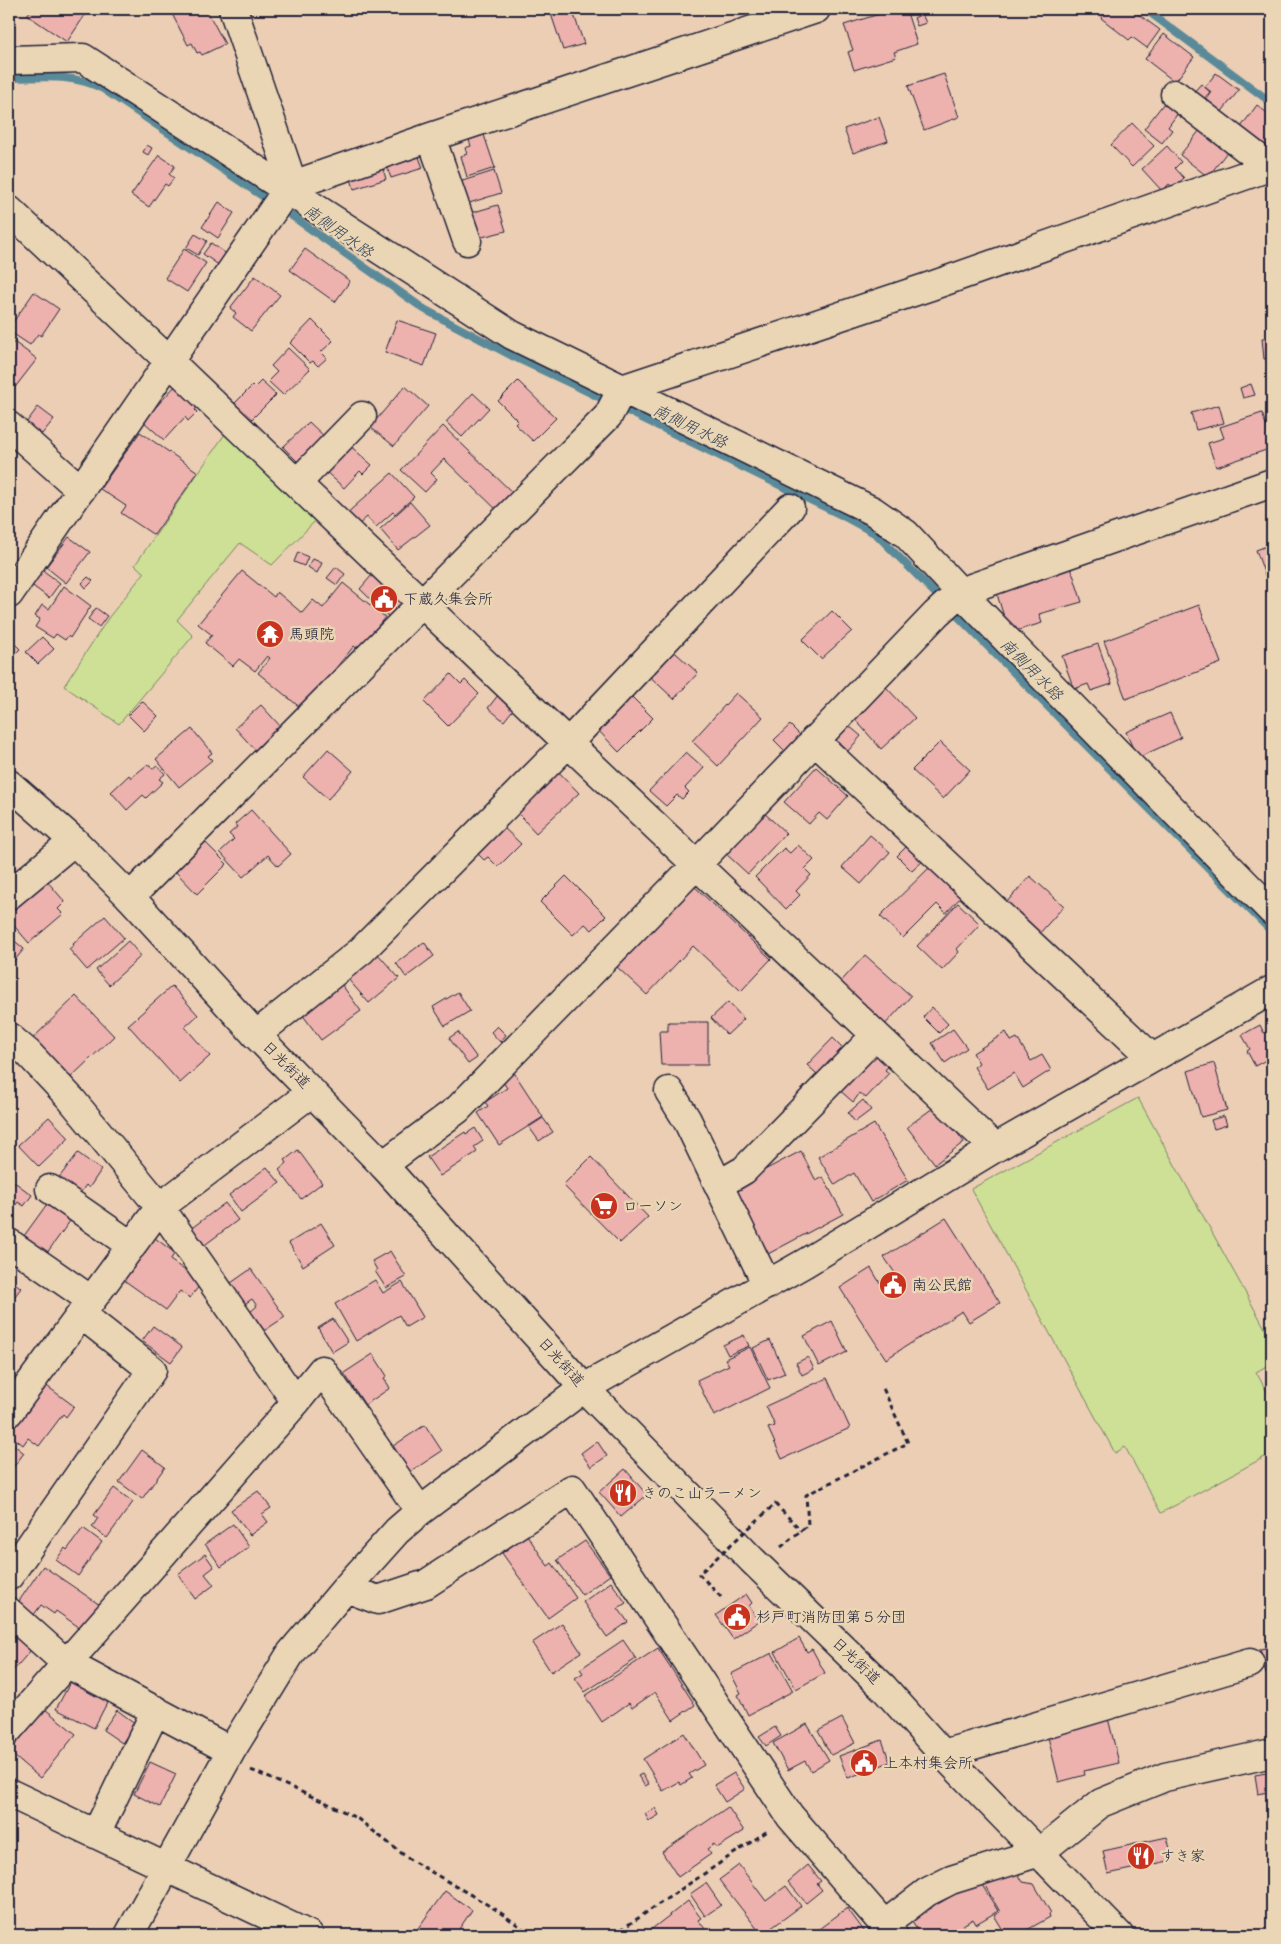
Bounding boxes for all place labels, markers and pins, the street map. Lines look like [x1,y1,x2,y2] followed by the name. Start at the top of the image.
[369,584,399,614] public building icon: 下蔵久集会所
[403,590,493,609] place label: 下蔵久集会所
[255,619,285,649] temple icon: 馬頭院
[289,625,334,644] place label: 馬頭院
[589,1191,619,1221] supermarket icon: ローソン
[623,1197,683,1216] place label: ローソン
[878,1270,908,1300] public building icon: 南公民館
[912,1276,972,1295] place label: 南公民館
[608,1478,638,1508] restaurant icon: きのこ山ラーメン
[642,1484,762,1503] place label: きのこ山ラーメン
[722,1602,752,1632] public building icon: 杉戸町消防団第５分団
[756,1608,906,1627] place label: 杉戸町消防団第５分団
[849,1748,879,1778] public building icon: 上本村集会所
[883,1754,973,1773] place label: 上本村集会所
[1126,1841,1156,1871] restaurant icon: すき家
[1160,1847,1205,1866] place label: すき家

